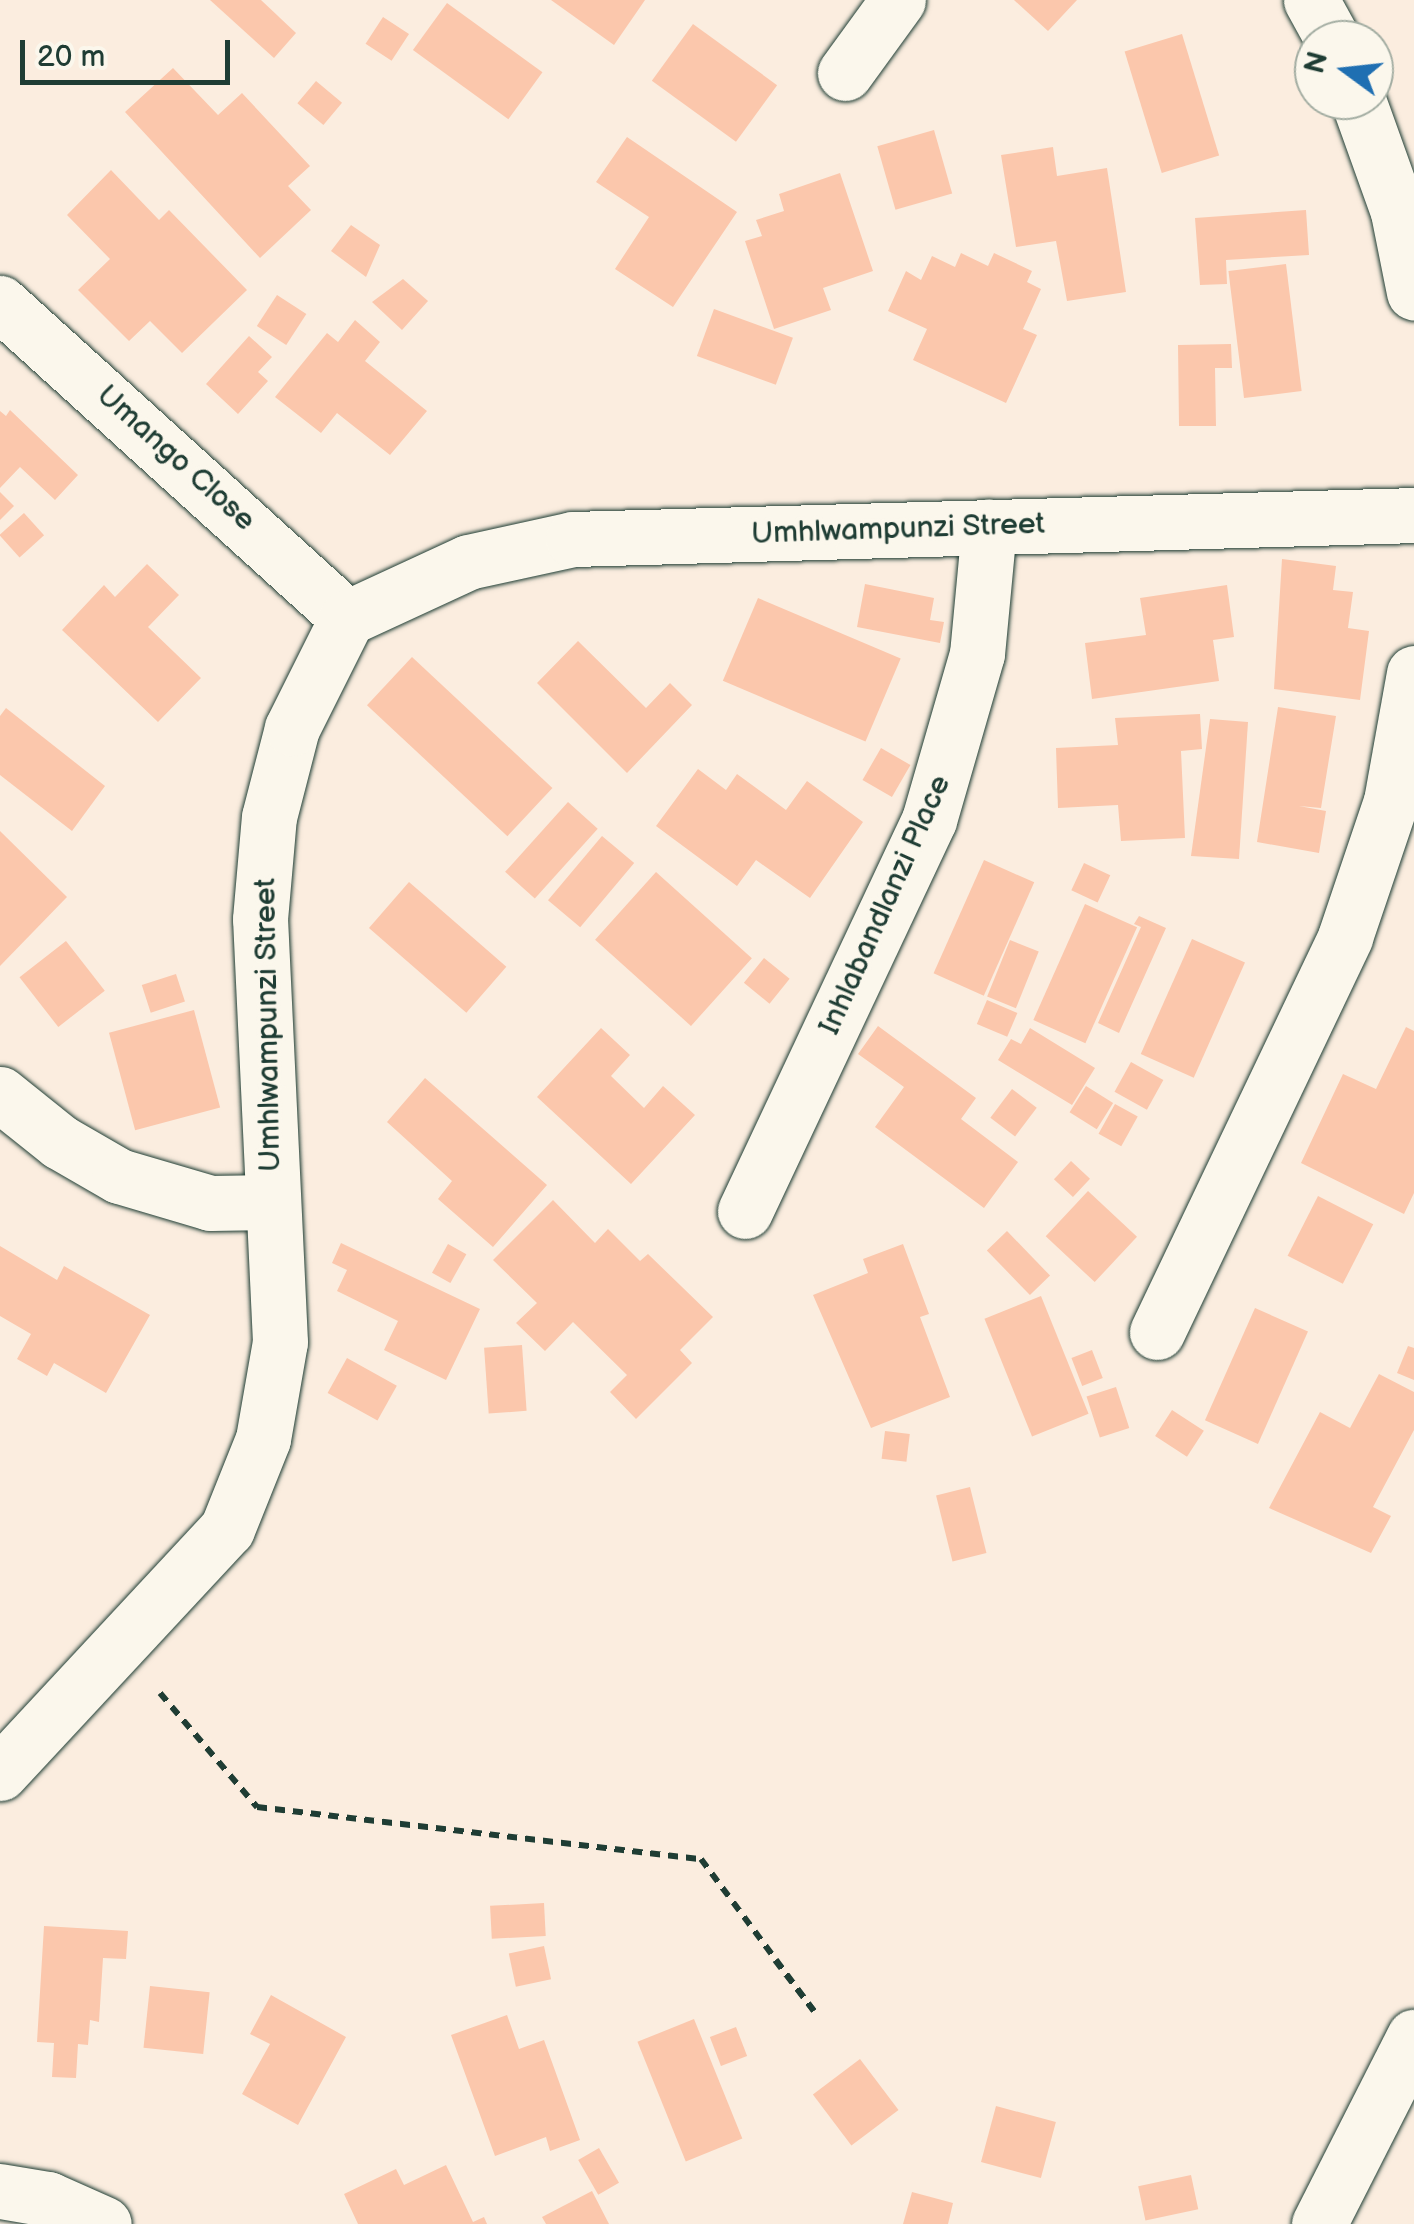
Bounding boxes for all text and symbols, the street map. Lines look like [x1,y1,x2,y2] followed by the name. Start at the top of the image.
[25,20,235,82] scale bar
[1294,20,1394,120] north arrow
[37,39,105,75] text: 20 m
[1298,48,1335,77] text: N
[89,377,263,539] street label: Umango Close
[750,506,1046,552] street label: Umhlwampunzi Street
[812,770,958,1040] street label: Inhlabandlanzi Place
[247,878,289,1172] street label: Umhlwampunzi Street

